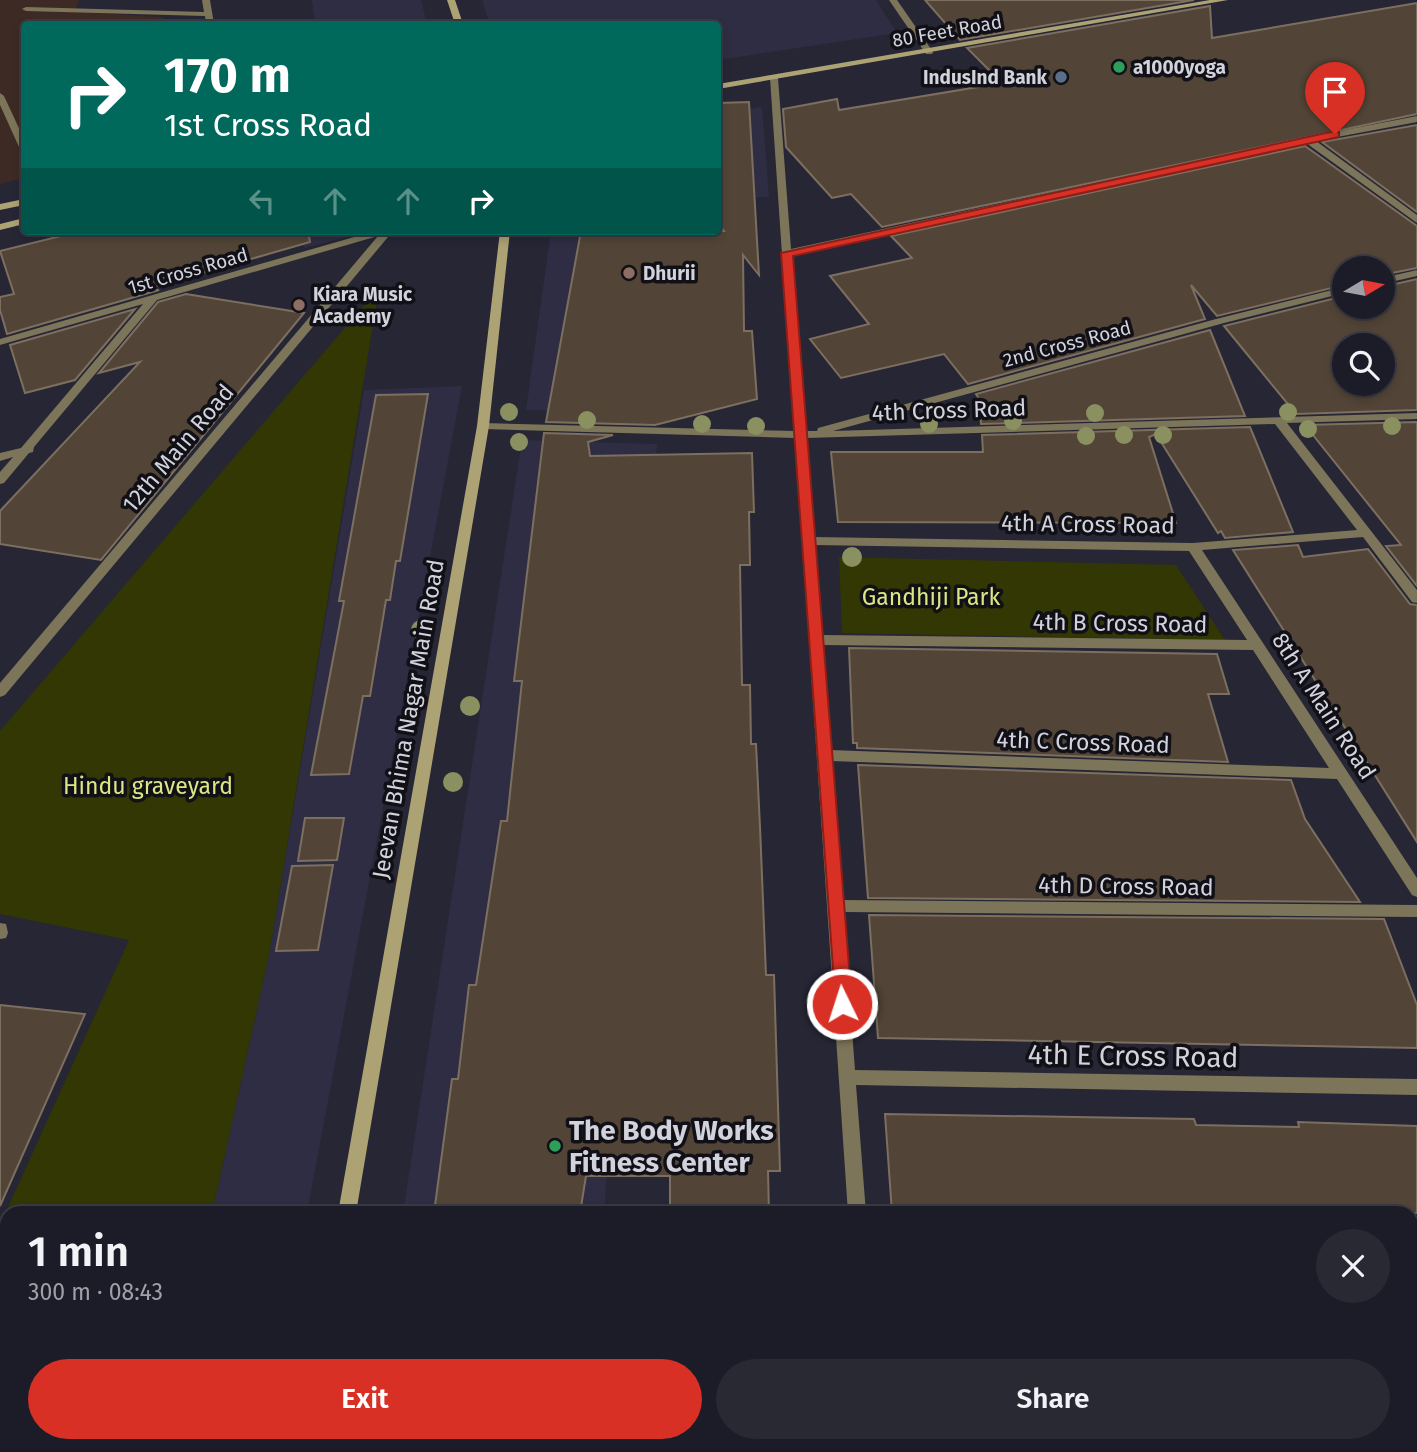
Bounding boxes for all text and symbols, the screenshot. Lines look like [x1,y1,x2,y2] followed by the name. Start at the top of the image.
[890,10,1004,52] street label: 80 Feet Road
[164,46,291,105] text: 170 m
[49,49,140,140] icon: right
[1133,56,1226,79] place label: a1000yoga
[1111,59,1127,75] marker: a1000yoga
[1305,62,1365,134] pin
[923,66,1048,89] place label: IndusInd Bank
[1053,69,1069,85] marker: IndusInd Bank
[1316,73,1354,111] icon: arrive
[164,106,372,144] text: 1st Cross Road
[243,182,281,220] icon: left
[316,182,354,220] icon: ahead
[389,182,427,220] icon: ahead
[462,182,500,220] icon: right
[125,243,251,299] street label: 1st Cross Road
[1332,256,1395,318] north arrow
[1332,256,1395,396] map controls
[643,262,696,285] place label: Dhurii
[621,265,637,281] marker: Dhurii
[312,283,412,328] place label: Kiara Music Academy
[291,297,307,313] marker: Kiara Music Academy
[1000,316,1134,372] street label: 2nd Cross Road
[1332,333,1395,396] button: search
[116,378,240,518] street label: 12th Main Road
[871,393,1027,427] street label: 4th Cross Road
[1001,508,1175,540] street label: 4th A Cross Road
[366,557,450,881] street label: Jeevan Bhima Nagar Main Road
[862,583,1000,611] park label: Gandhiji Park
[1032,607,1208,639] street label: 4th B Cross Road
[1266,627,1382,785] street label: 8th A Main Road
[996,725,1170,759] street label: 4th C Cross Road
[63,772,233,800] park label: Hindu graveyard
[1038,870,1214,902] street label: 4th D Cross Road
[805,967,879,1041] position arrow
[1027,1038,1239,1074] street label: 4th E Cross Road
[569,1114,774,1179] place label: The Body Works Fitness Center
[547,1138,563,1154] marker: The Body Works Fitness Center
[28,1227,129,1277] text: 1 min
[1316,1229,1390,1303] button: close
[28,1278,163,1306] text: 300 m · 08:43
[28,1359,702,1439] button: Exit
[716,1359,1390,1439] button: Share

